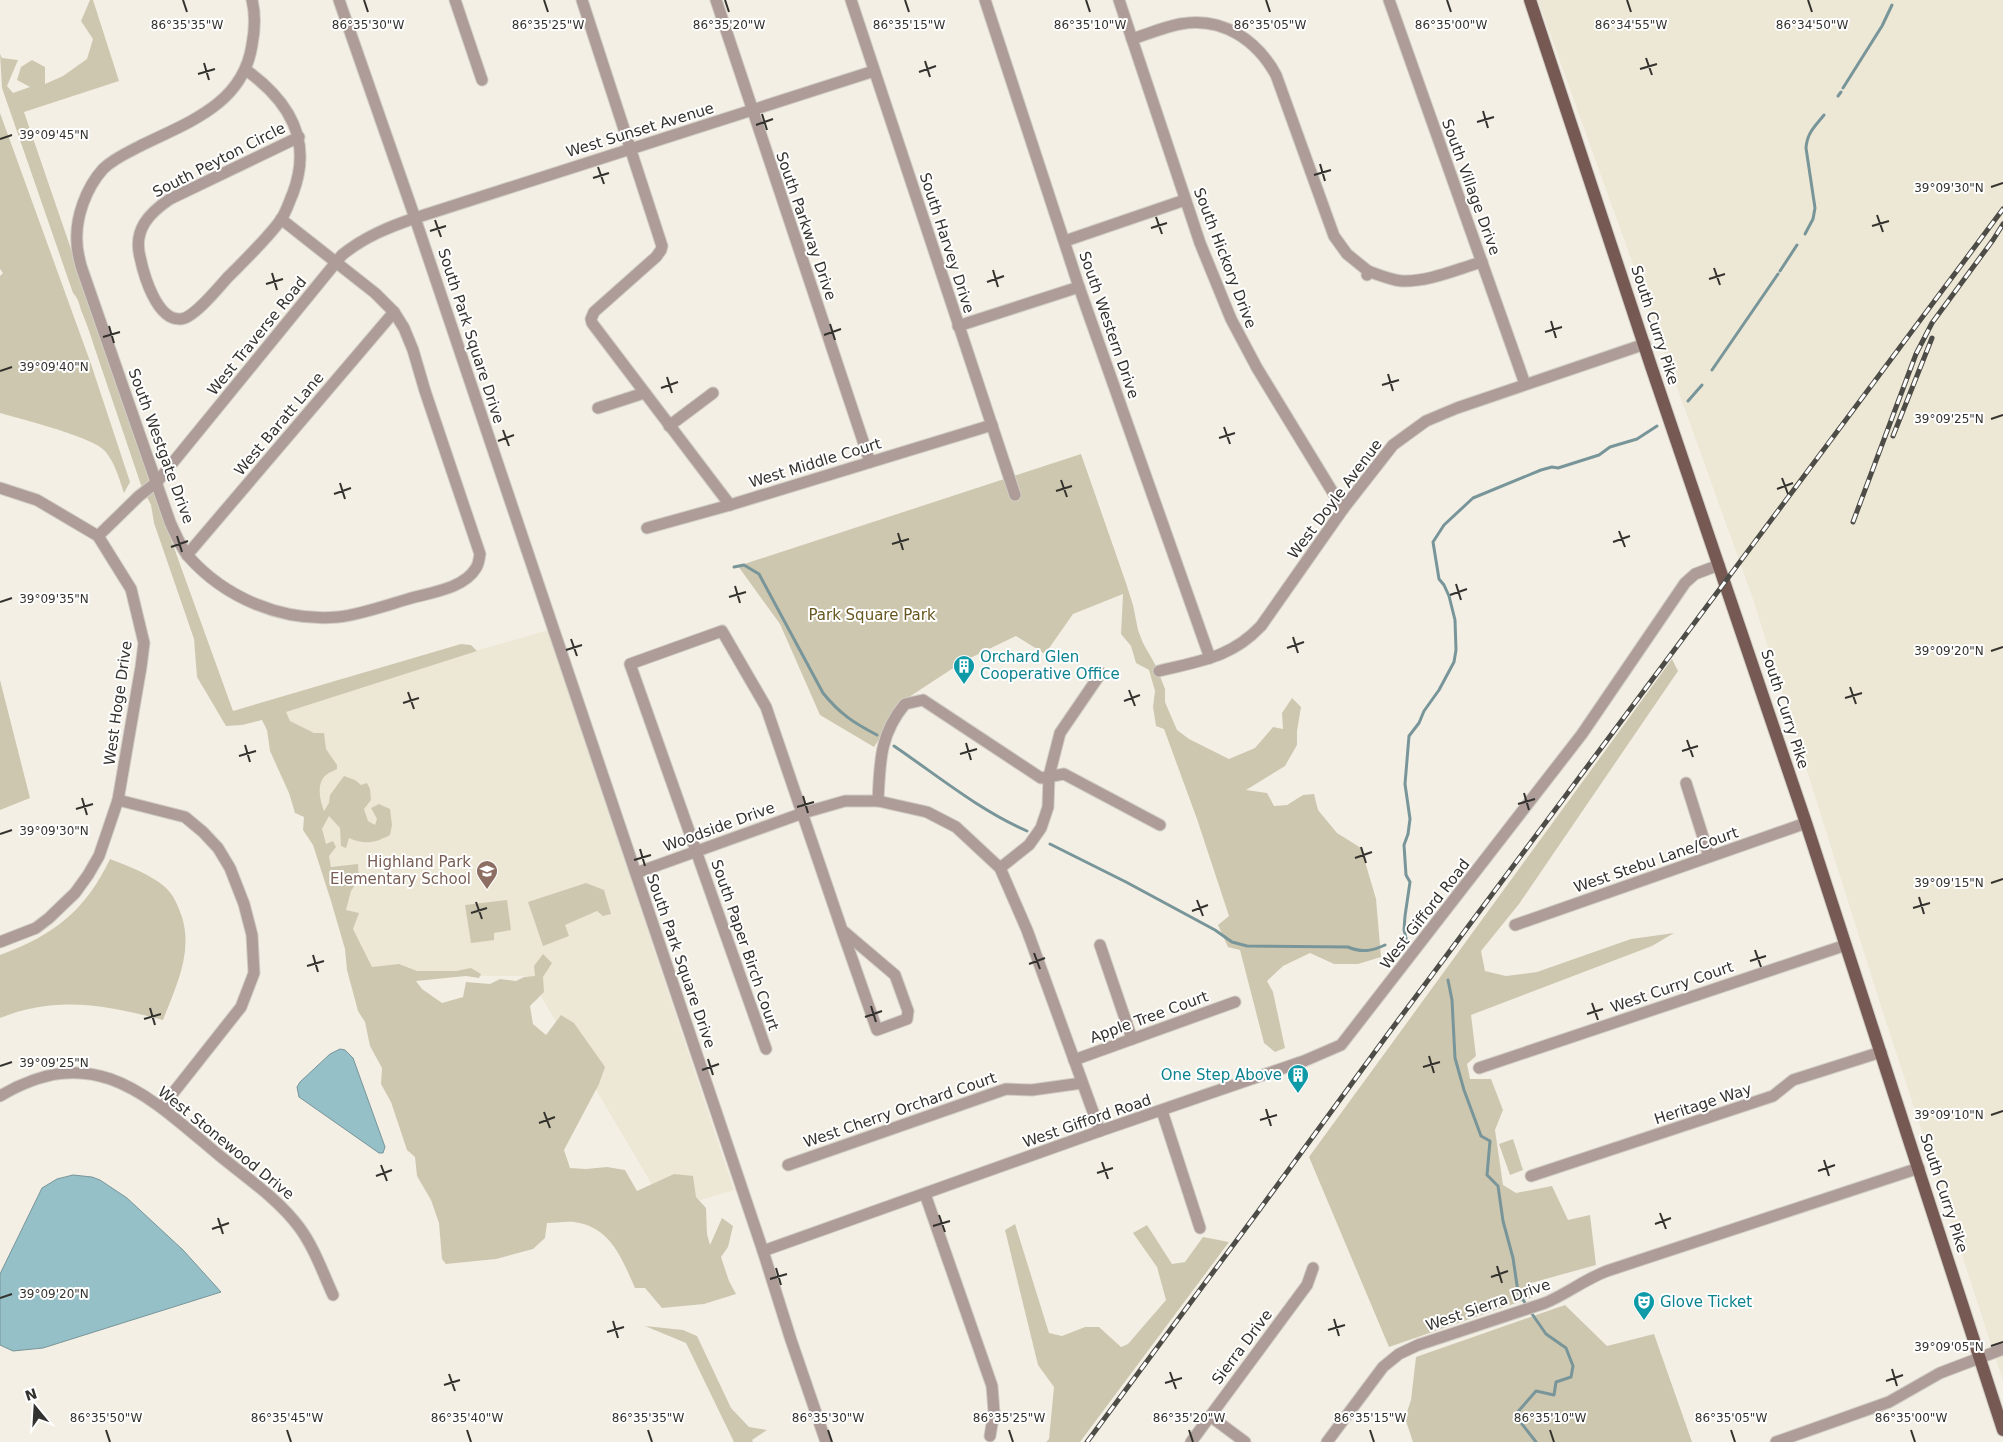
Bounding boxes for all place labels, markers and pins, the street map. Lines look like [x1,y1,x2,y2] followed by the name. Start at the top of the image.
[980,648,1120,683] place label: Orchard Glen Cooperative Office
[952,654,976,685] building icon: Orchard Glen Cooperative Office
[330,853,471,888] place label: Highland Park Elementary School
[475,859,499,890] school or university icon: Highland Park Elementary School
[1286,1063,1310,1094] building icon: One Step Above
[1161,1066,1282,1084] place label: One Step Above
[1632,1290,1656,1321] theatre icon: Glove Ticket
[1660,1293,1752,1311] place label: Glove Ticket

